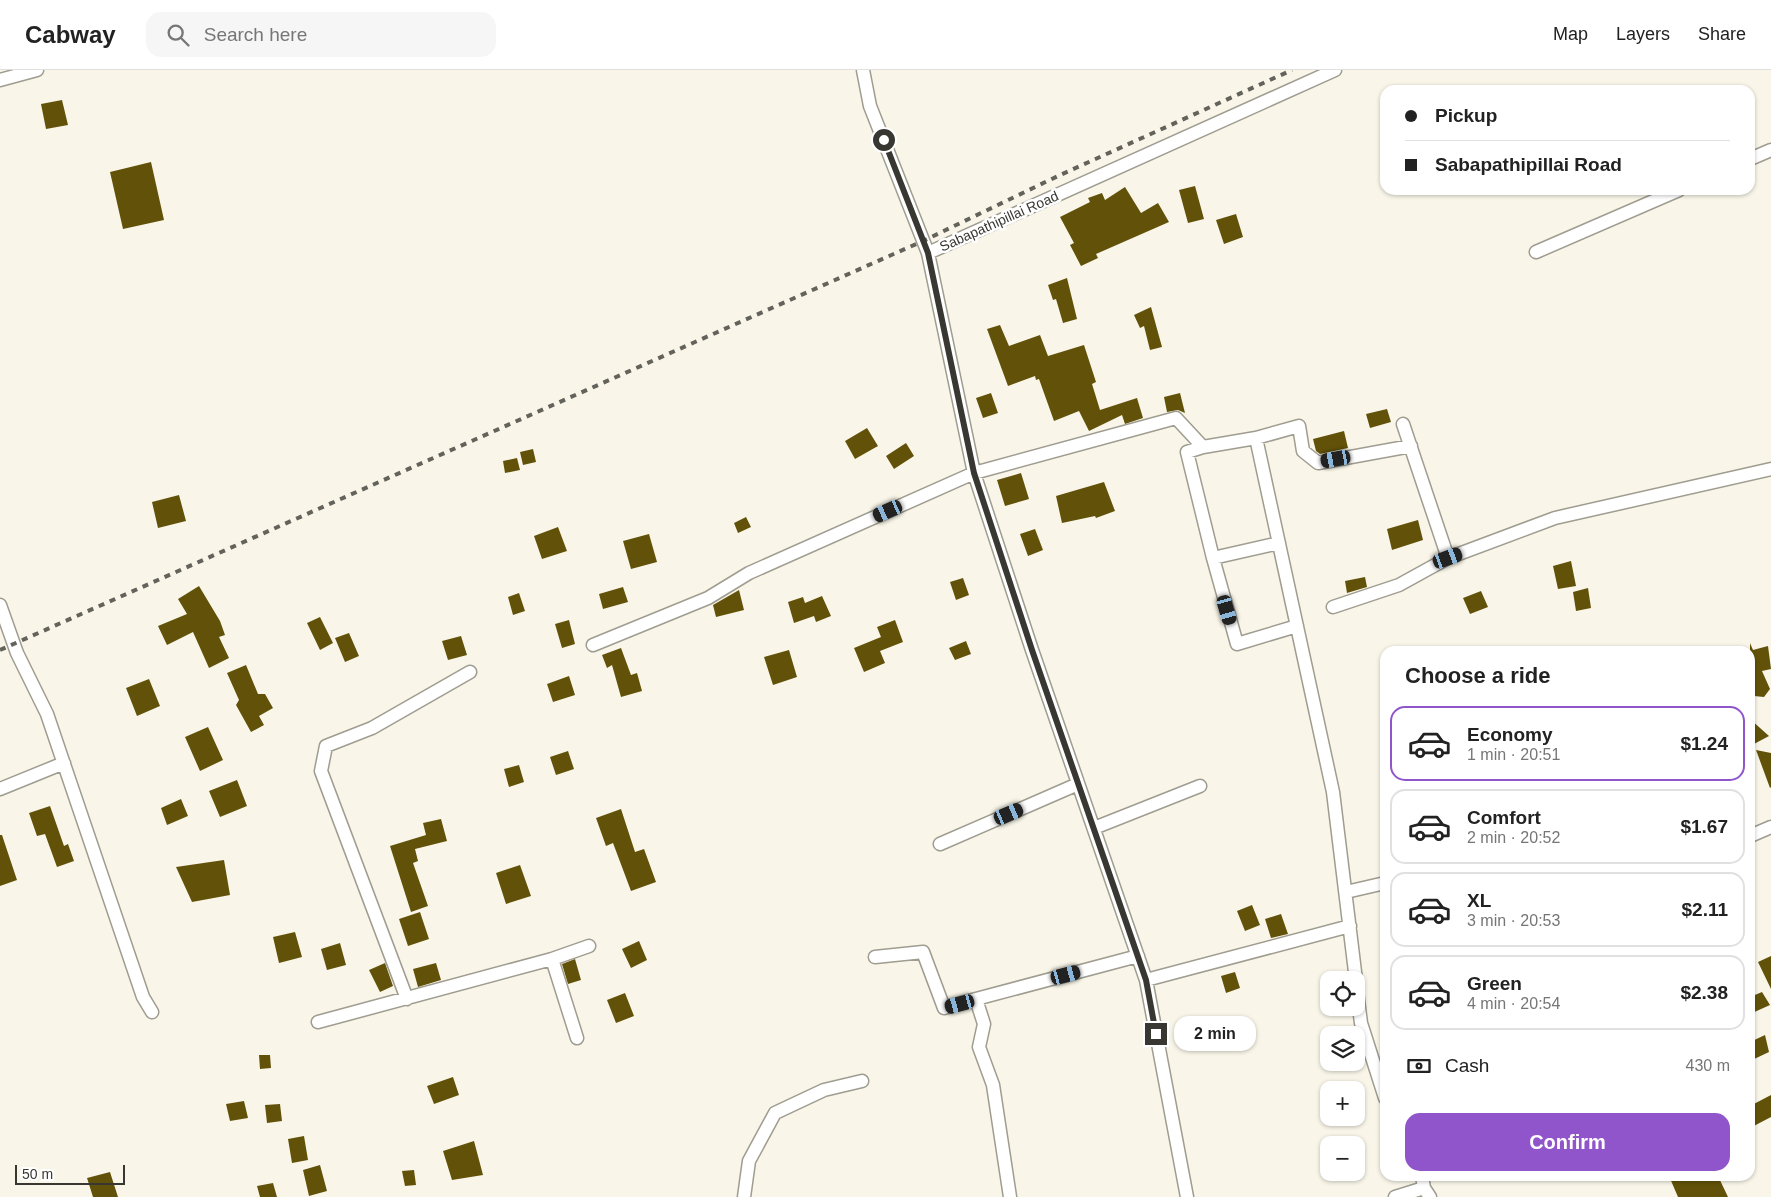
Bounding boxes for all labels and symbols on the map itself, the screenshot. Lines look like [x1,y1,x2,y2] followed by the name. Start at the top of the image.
[873,129,895,151] route start
[937,188,1061,254] street label: Sabapathipillai Road
[1319,449,1352,469] car
[871,498,904,524] car
[1431,546,1464,570] car
[1215,594,1238,626] car
[992,801,1025,827] car
[1049,964,1082,986] car
[943,993,976,1015] car
[1174,1016,1256,1052] callout: 2 min
[1145,1023,1167,1045] route end
[15,1162,125,1185] scale bar

